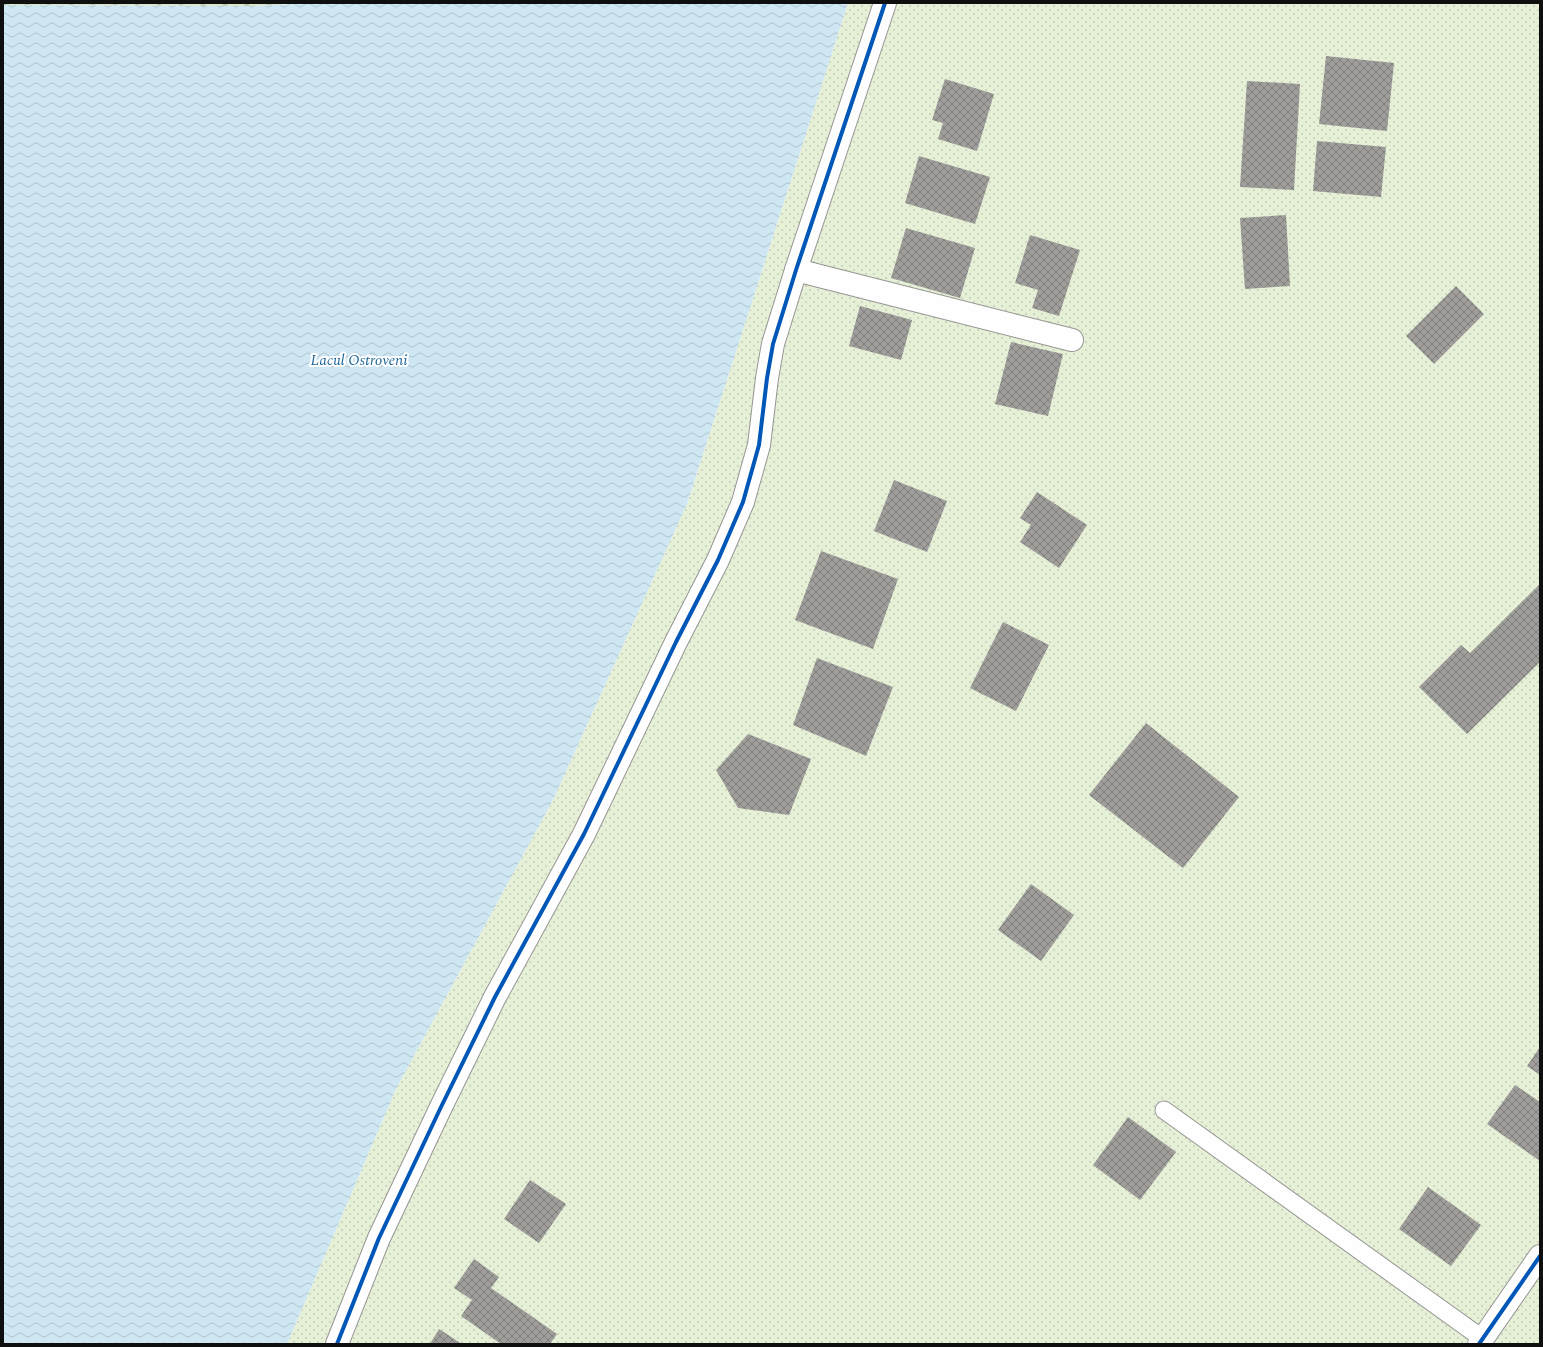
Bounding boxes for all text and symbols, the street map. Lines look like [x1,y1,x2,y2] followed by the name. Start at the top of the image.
[311,349,408,372] water label: Lacul Ostroveni

